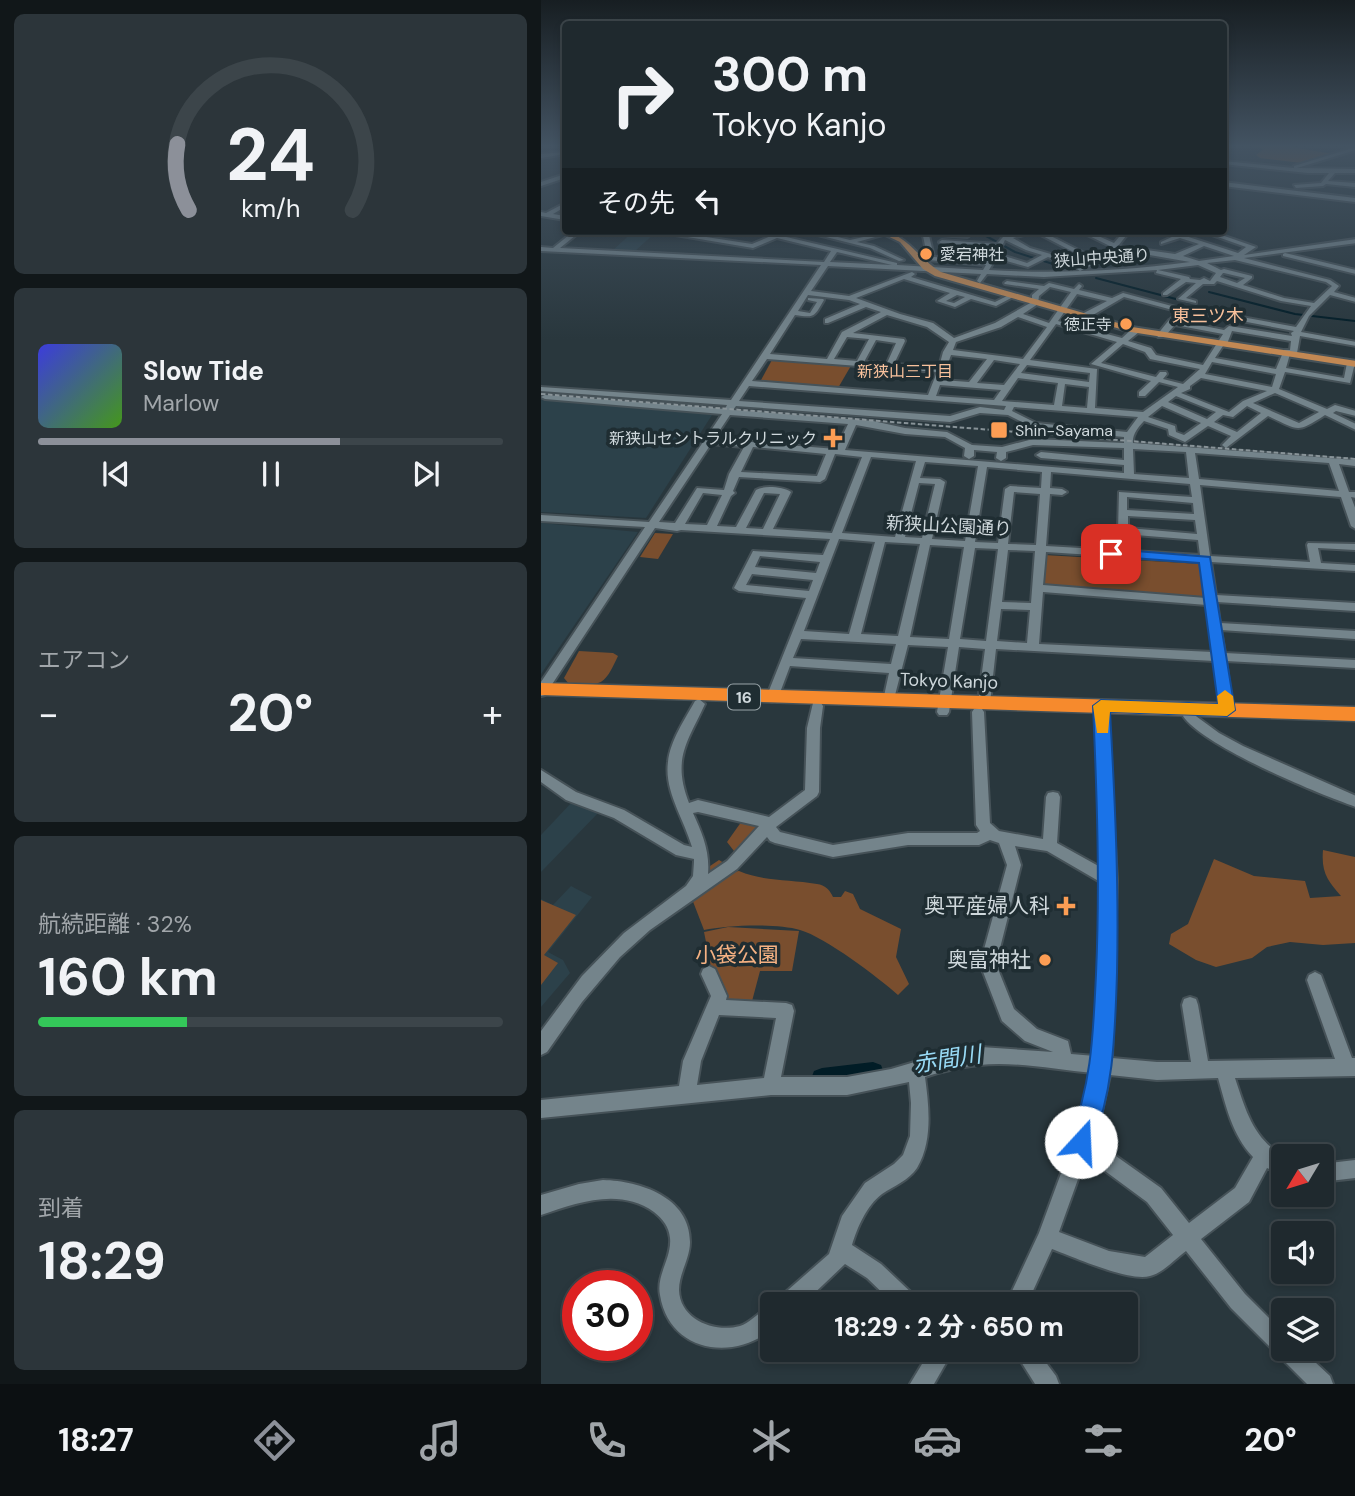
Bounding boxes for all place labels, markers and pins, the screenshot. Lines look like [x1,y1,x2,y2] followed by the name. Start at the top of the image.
[940,244,1004,265] place label: 愛宕神社
[918,246,934,262] marker: 愛宕神社
[1064,314,1112,335] place label: 徳正寺
[1118,316,1134,332] marker: 徳正寺
[989,420,1009,440] marker: Shin-Sayama
[1015,420,1113,441] place label: Shin-Sayama
[609,428,817,449] place label: 新狭山セントラルクリニック
[823,428,843,448] marker: 新狭山セントラルクリニック
[1081,524,1141,584] pin
[924,892,1050,920] place label: 奥平産婦人科
[1056,896,1076,916] marker: 奥平産婦人科
[947,946,1031,974] place label: 奥富神社
[1037,952,1053,968] marker: 奥富神社

